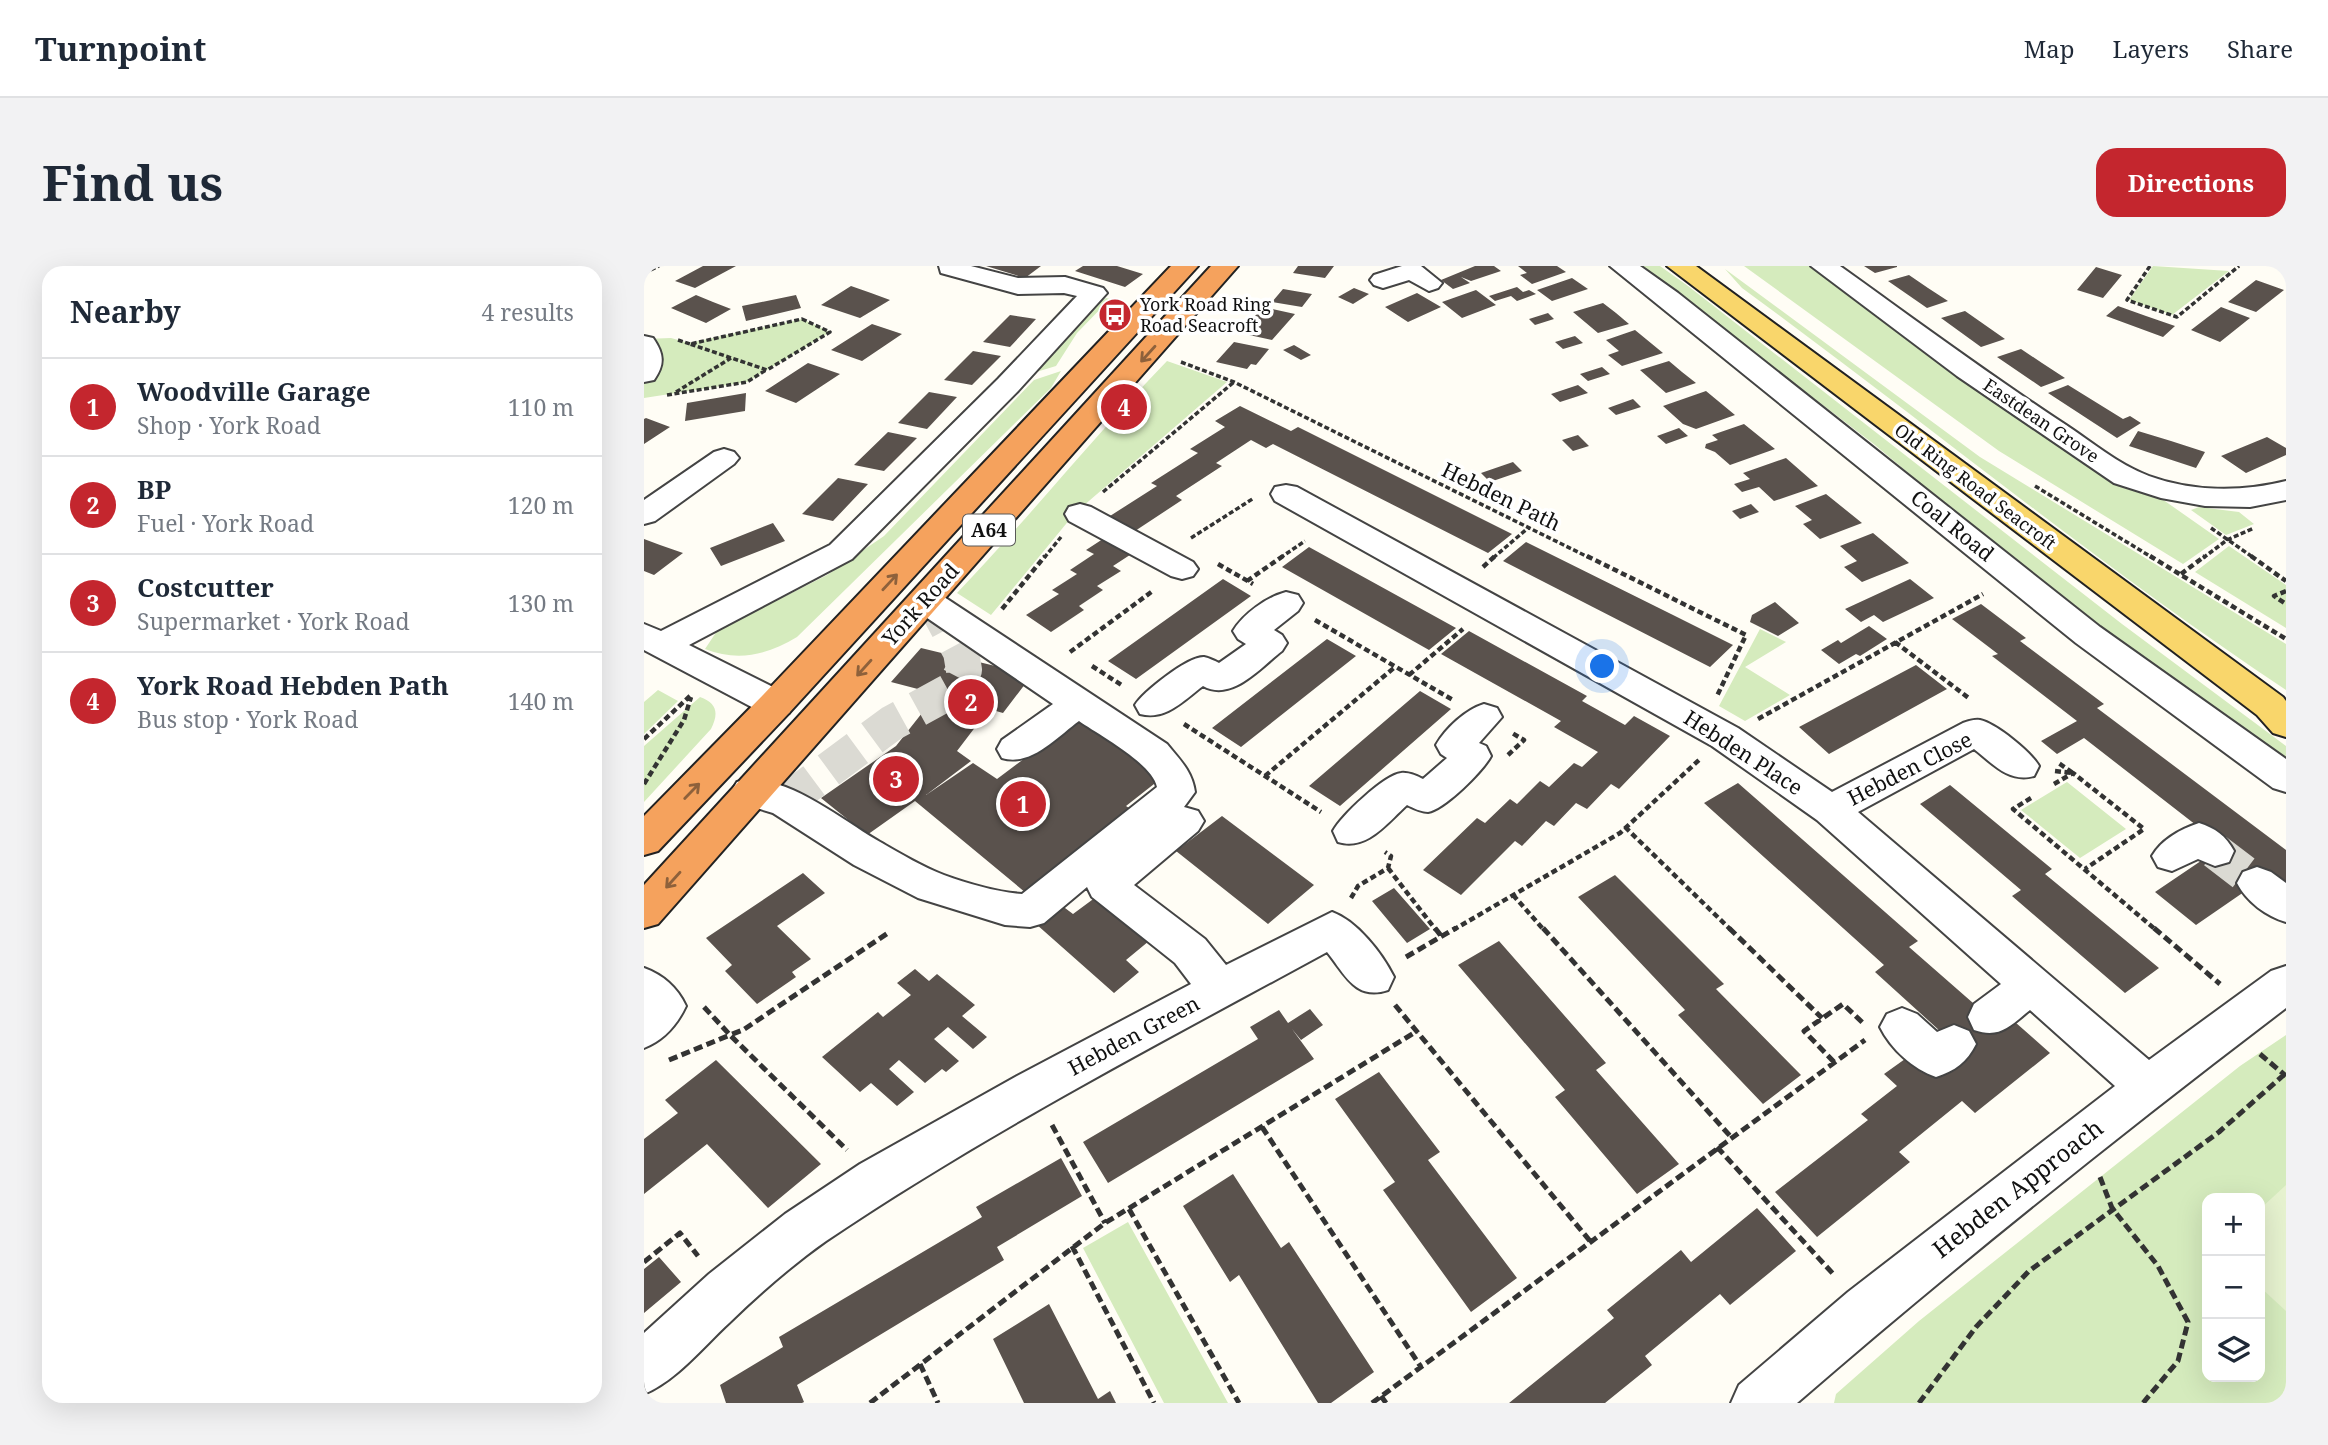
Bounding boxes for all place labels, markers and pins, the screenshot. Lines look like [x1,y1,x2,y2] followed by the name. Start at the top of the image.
[1139,292,1271,337] place label: York Road Ring Road Seacroft
[1096,296,1134,334] bus stop icon: York Road Ring Road Seacroft
[1101,381,1147,433] pin: 4
[948,676,994,728] pin: 2
[873,753,919,805] pin: 3
[1000,778,1046,830] pin: 1

